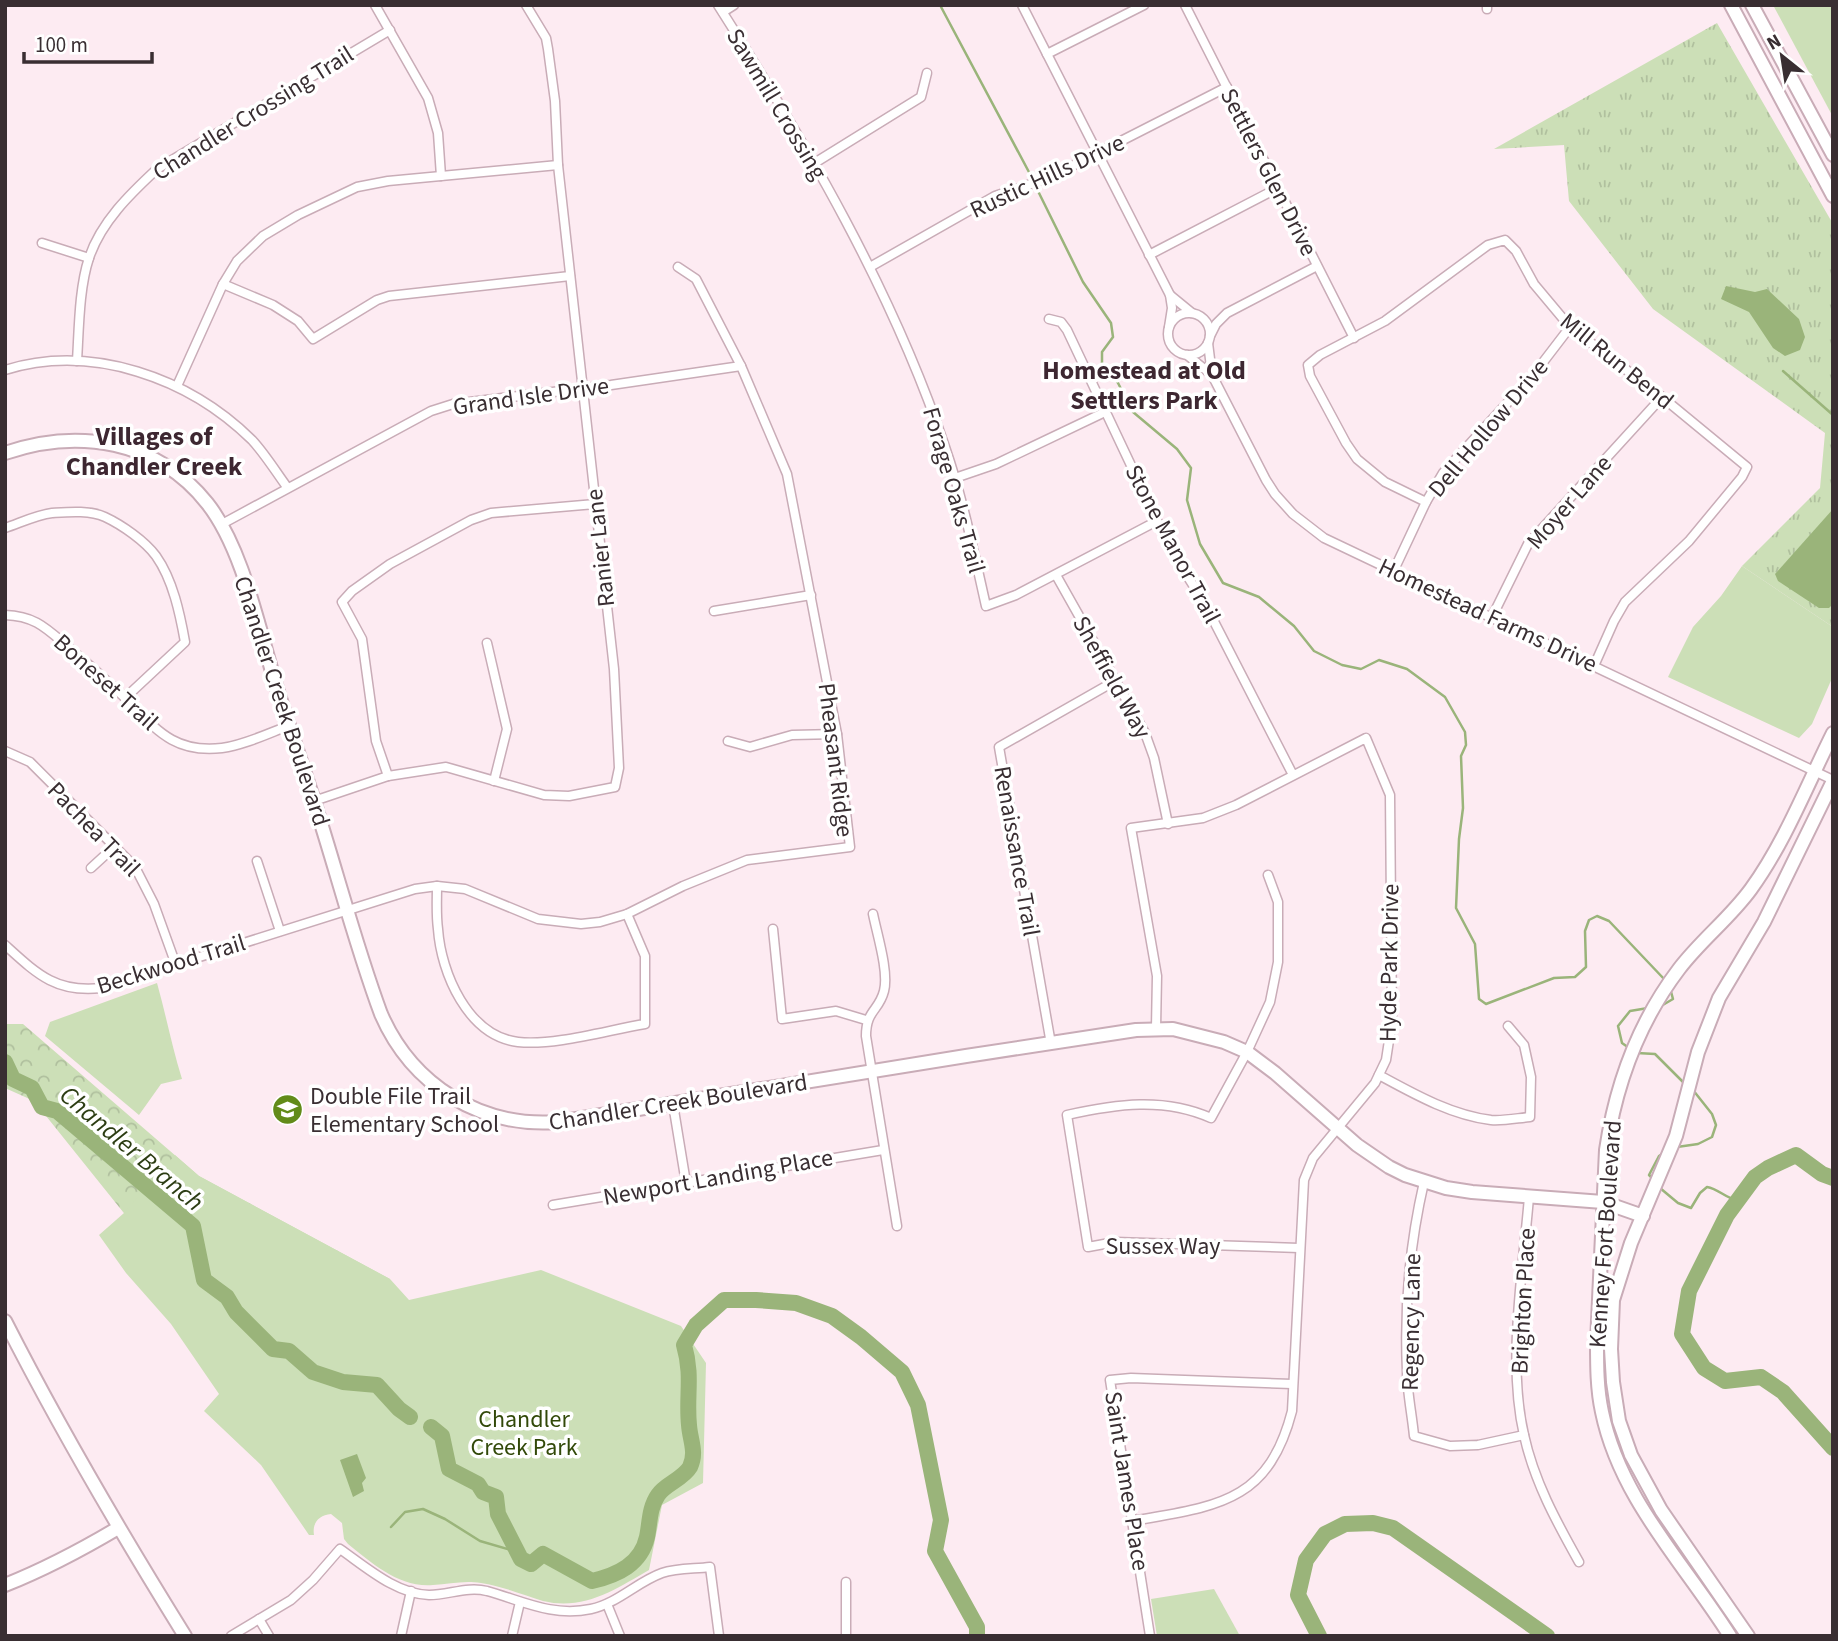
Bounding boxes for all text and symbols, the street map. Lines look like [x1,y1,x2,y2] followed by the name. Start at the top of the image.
[24,21,152,65] scale bar
[1747,21,1817,91] north arrow
[718,22,836,187] street label: Sawmill Crossing
[1762,28,1786,57] text: N
[35,30,88,60] text: 100 m
[146,37,360,189] street label: Chandler Crossing Trail
[1211,82,1326,262] street label: Settlers Glen Drive
[964,125,1130,228] street label: Rustic Hills Drive
[1552,305,1681,418] street label: Mill Run Bend
[1420,351,1557,505] street label: Dell Hollow Drive
[1042,352,1246,419] district label: Homestead at Old Settlers Park
[451,368,611,425] street label: Grand Isle Drive
[913,403,994,577] street label: Forage Oaks Trail
[66,418,243,485] district label: Villages of Chandler Creek
[1518,447,1620,557] street label: Moyer Lane
[1116,459,1229,630] street label: Stone Manor Trail
[577,487,624,609] street label: Ranier Lane
[1373,549,1603,682] street label: Homestead Farms Drive
[225,571,339,831] street label: Chandler Creek Boulevard
[1063,610,1160,745] street label: Sheffield Way
[45,626,166,739] street label: Boneset Trail
[809,681,862,839] street label: Pheasant Ridge
[984,763,1049,939] street label: Renaissance Trail
[39,774,148,885] street label: Pachea Trail
[1371,883,1408,1043] street label: Hyde Park Drive
[92,925,250,1004] street label: Beckwood Trail
[546,1065,810,1140] street label: Chandler Creek Boulevard
[51,1077,212,1220] water label: Chandler Branch
[310,1079,499,1142] place label: Double File Trail Elementary School
[270,1093,304,1127] school or university icon: Double File Trail Elementary School
[1580,1119,1631,1349] street label: Kenney Fort Boulevard
[600,1140,836,1215] street label: Newport Landing Place
[1502,1227,1545,1375] street label: Brighton Place
[1106,1229,1221,1264] street label: Sussex Way
[1393,1253,1430,1391] street label: Regency Lane
[1095,1389,1158,1573] street label: Saint James Place
[470,1402,578,1465] park label: Chandler Creek Park

